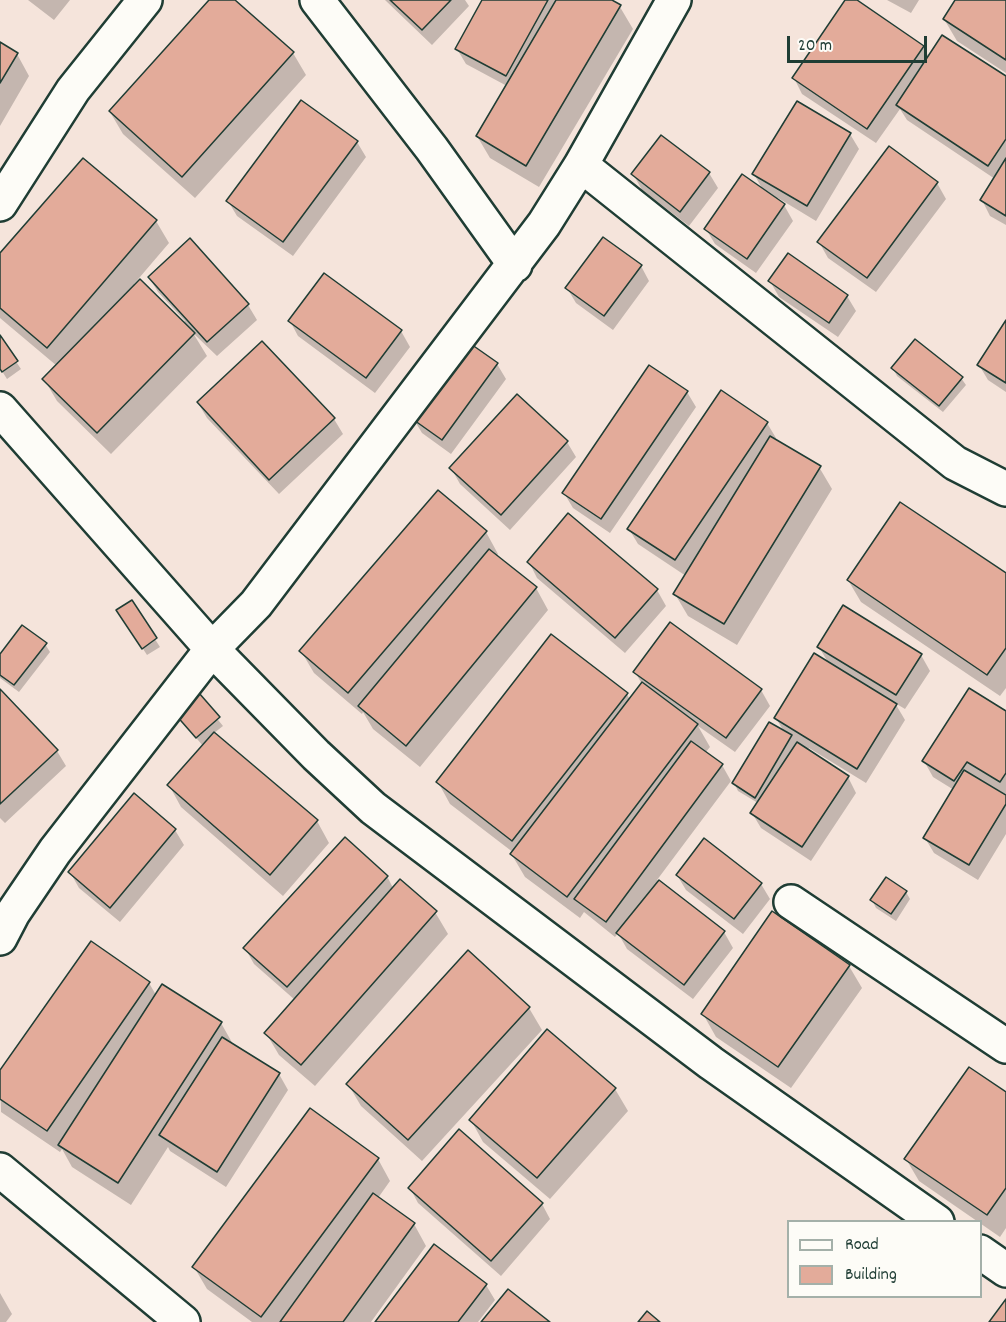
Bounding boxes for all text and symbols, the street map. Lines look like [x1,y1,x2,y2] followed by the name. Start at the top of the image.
[790,24,930,62] scale bar
[798,34,832,59] text: 20 m
[787,1220,982,1298] legend
[845,1233,879,1258] text: Road
[845,1263,897,1288] text: Building

